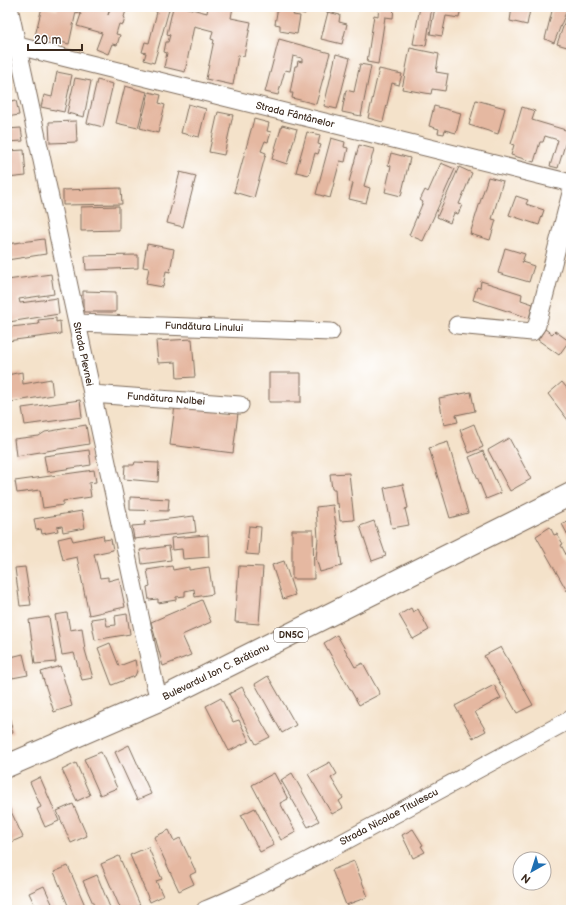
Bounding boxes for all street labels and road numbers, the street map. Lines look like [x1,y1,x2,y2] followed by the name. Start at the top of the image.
[254,99,336,131] street label: Strada Fântânelor
[165,320,243,334] street label: Fundătura Linului
[70,321,96,387] street label: Strada Plevnei
[127,390,205,408] street label: Fundătura Nalbei
[274,628,308,642] road number: DN5C
[161,641,271,703] street label: Bulevardul Ion C. Brătianu
[338,786,440,848] street label: Strada Nicolae Titulescu

